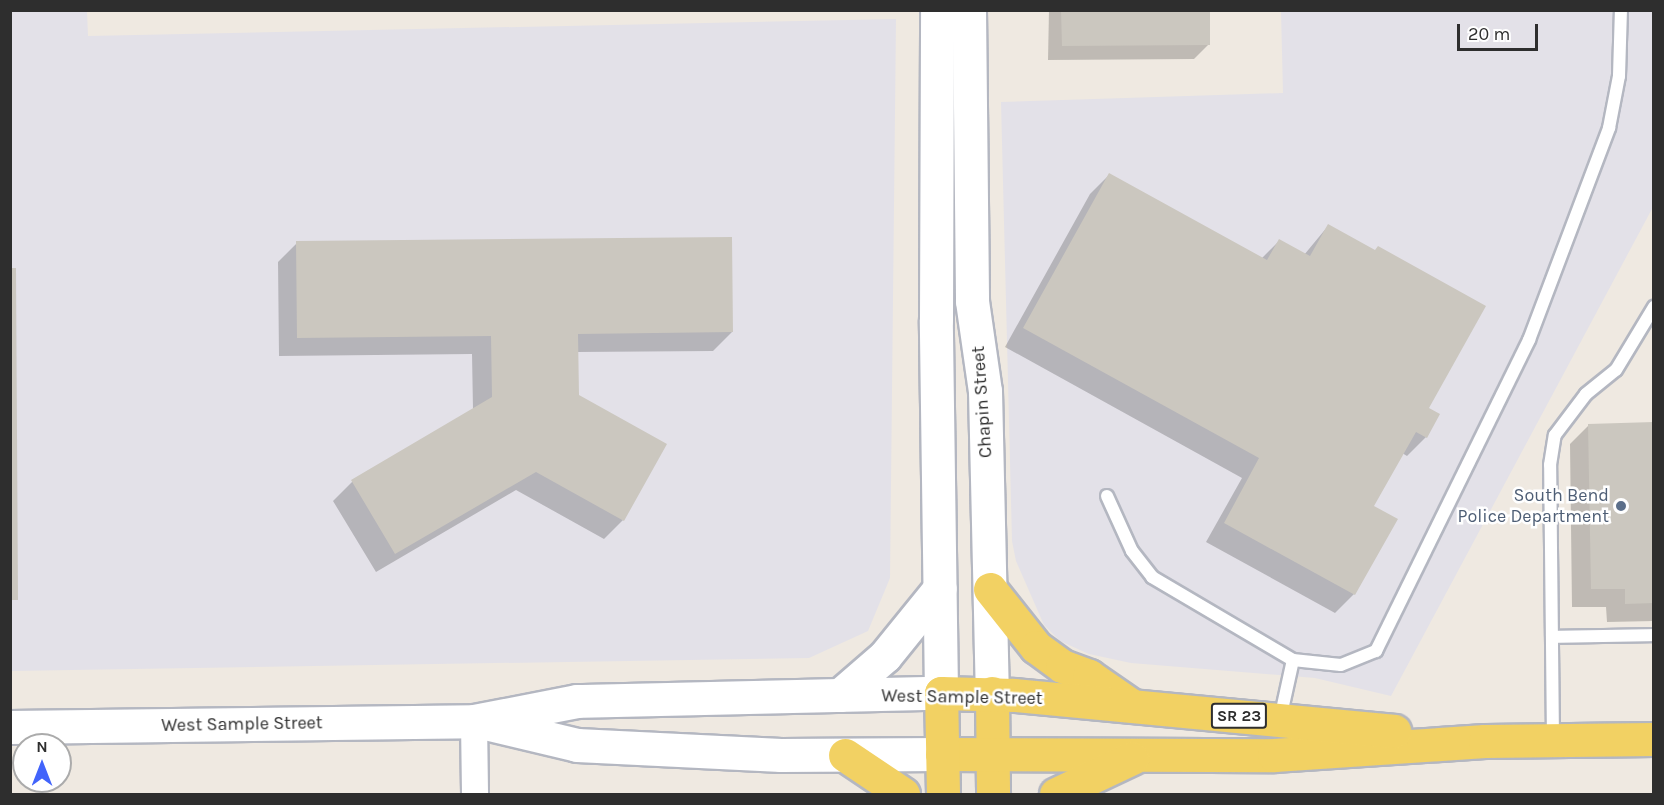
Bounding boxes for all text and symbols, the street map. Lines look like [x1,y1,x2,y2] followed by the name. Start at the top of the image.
[1460,12,1541,50] scale bar
[1468,23,1510,45] text: 20 m
[967,345,997,459] street label: Chapin Street
[1457,485,1609,528] place label: South Bend Police Department
[1614,499,1628,513] marker: South Bend Police Department
[881,685,1043,709] street label: West Sample Street
[1210,703,1268,729] road number: SR 23
[161,712,323,736] street label: West Sample Street
[12,733,72,793] north arrow
[36,737,48,756] text: N

